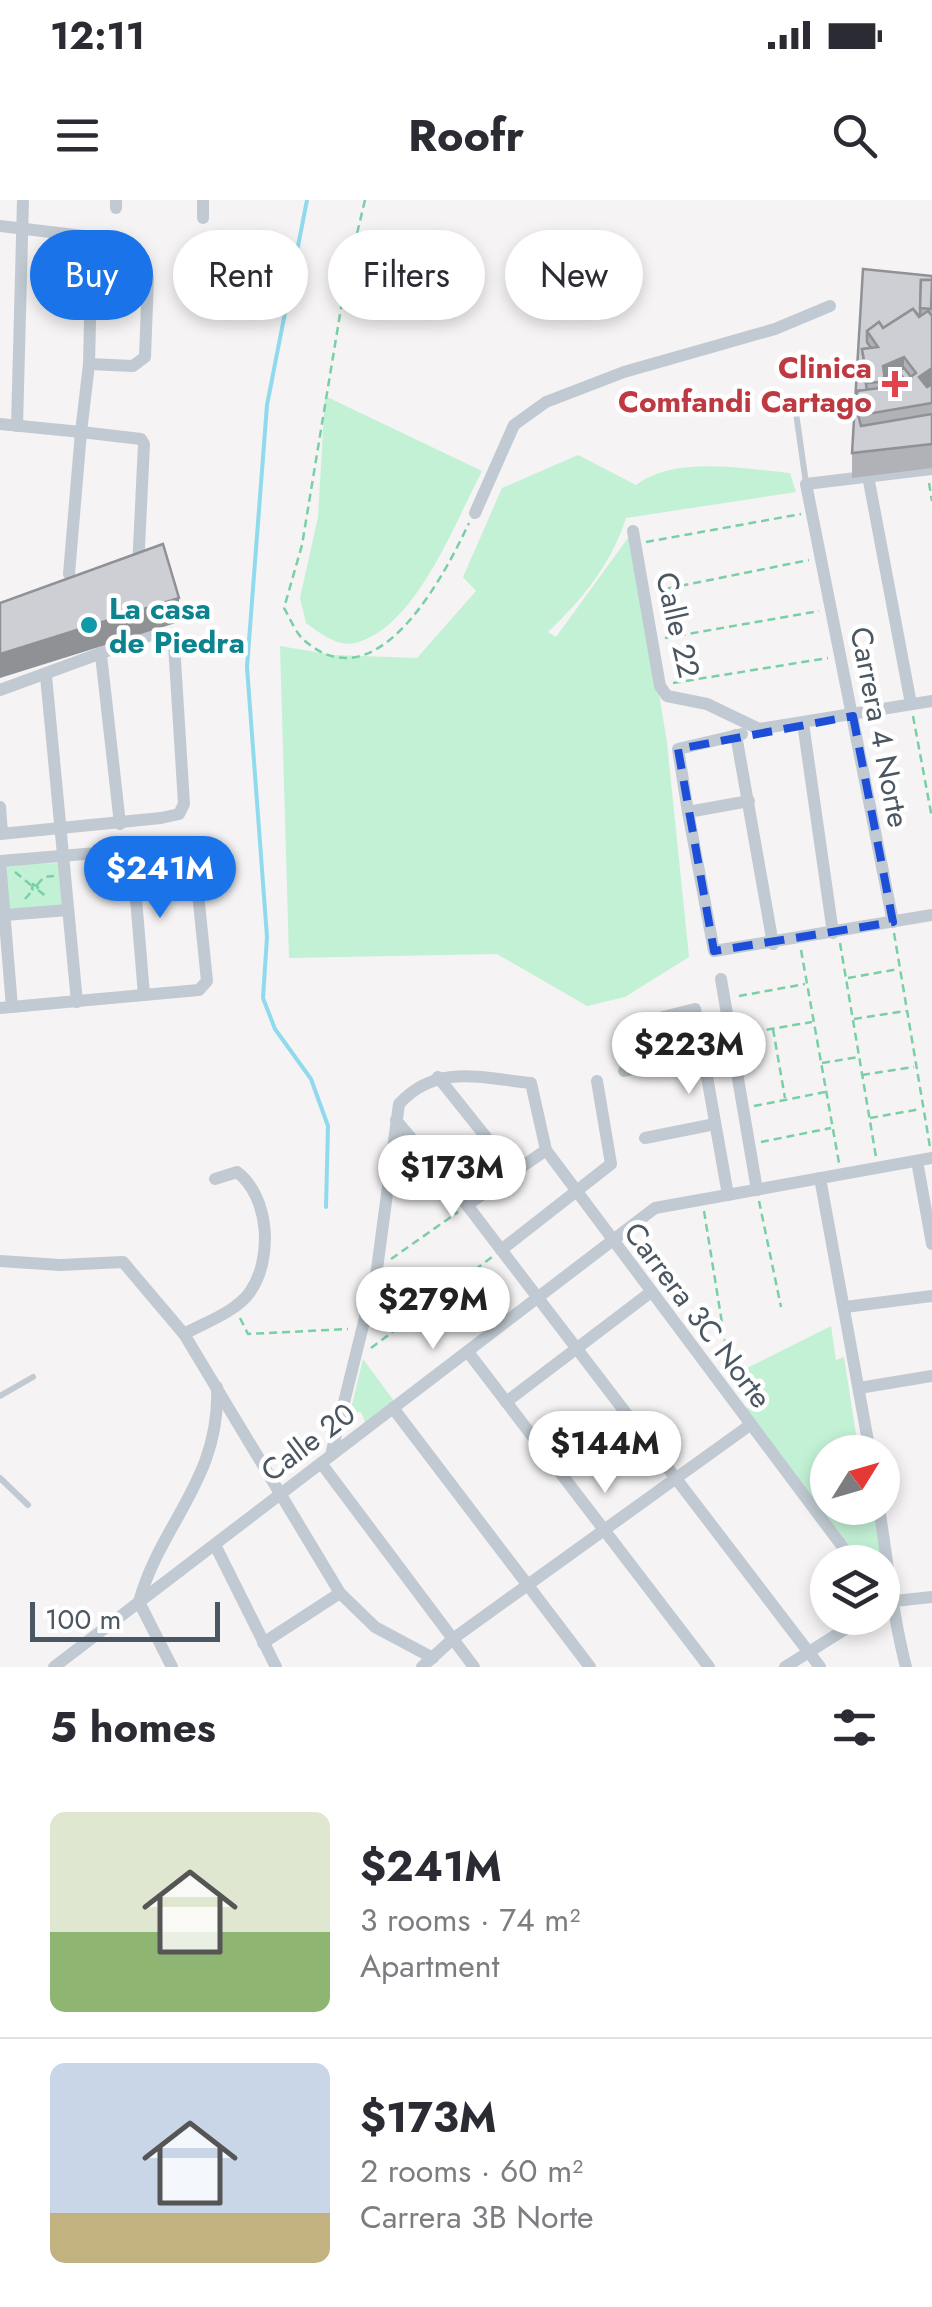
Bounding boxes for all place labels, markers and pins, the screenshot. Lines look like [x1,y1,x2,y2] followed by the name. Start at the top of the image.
[618,346,872,423] place label: Clinica Comfandi Cartago
[882,371,908,397] marker: Clinica Comfandi Cartago
[109,587,245,664] place label: La casa de Piedra
[78,614,100,636] marker: La casa de Piedra
[90,836,230,921] pin: $241M
[619,1012,759,1097] pin: $223M
[382,1135,522,1220] pin: $173M
[363,1267,503,1352] pin: $279M
[535,1411,675,1496] pin: $144M

